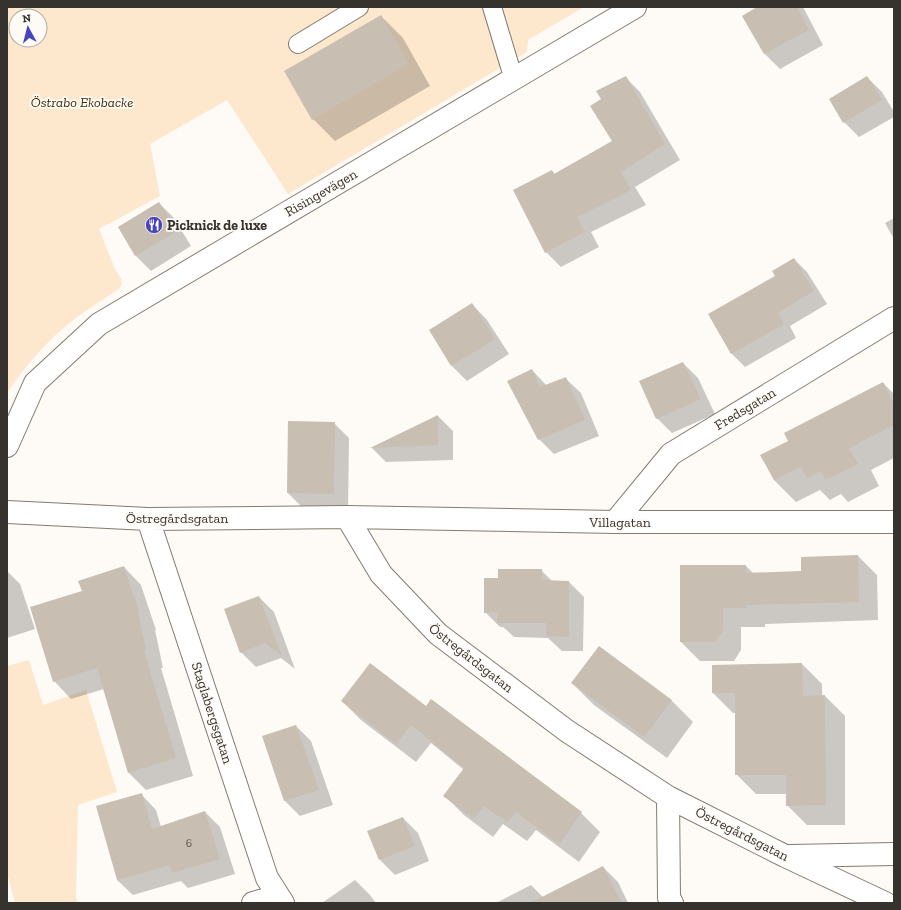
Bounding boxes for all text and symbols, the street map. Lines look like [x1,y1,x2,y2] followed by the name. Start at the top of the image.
[8,8,48,48] north arrow
[22,12,32,26] text: N
[31,94,133,111] park label: Östrabo Ekobacke
[282,165,360,221] street label: Risingevägen
[144,215,164,235] restaurant icon: Picknick de luxe
[167,217,267,234] place label: Picknick de luxe
[711,384,779,434] street label: Fredsgatan
[126,510,228,527] street label: Östregårdsgatan
[588,514,651,531] street label: Villagatan
[425,620,517,696] street label: Östregårdsgatan
[188,660,236,766] street label: Staglabergsgatan
[692,803,792,865] street label: Östregårdsgatan
[186,836,192,850] house number: 6

